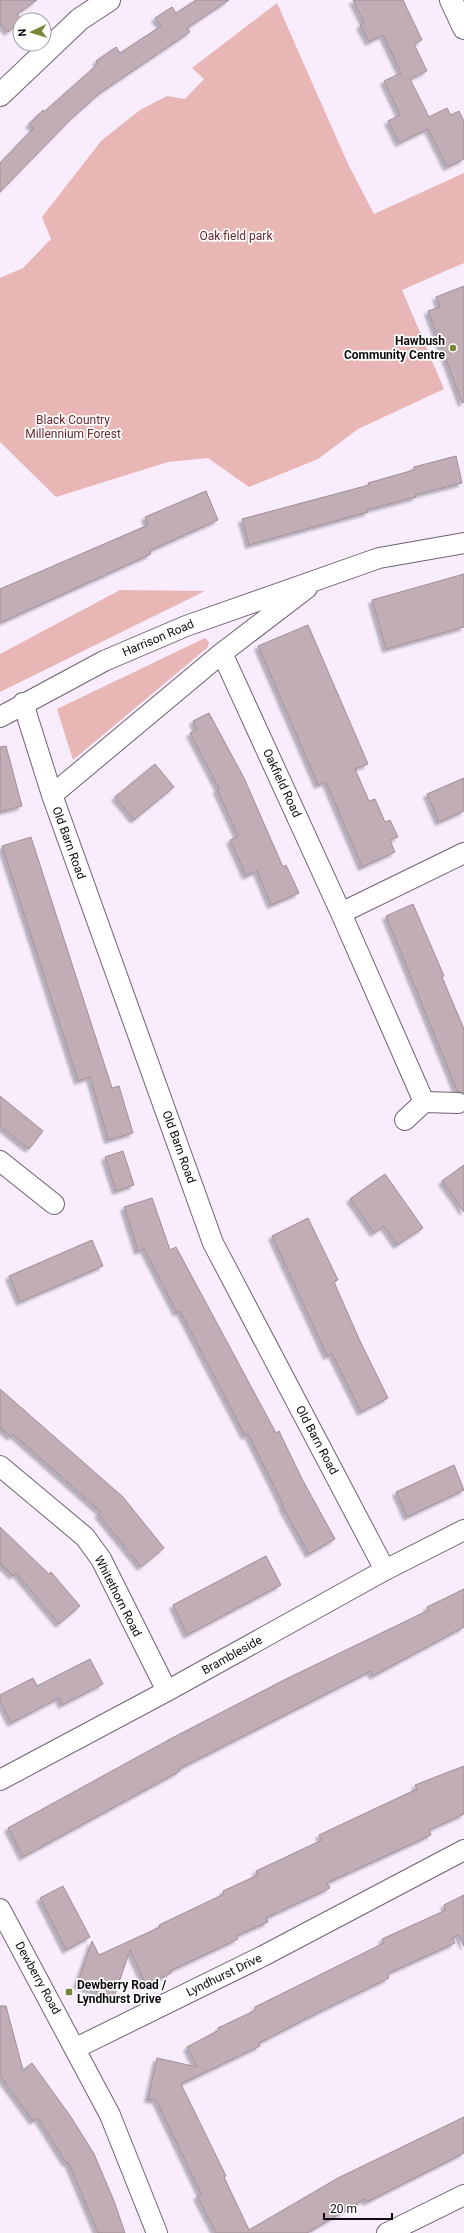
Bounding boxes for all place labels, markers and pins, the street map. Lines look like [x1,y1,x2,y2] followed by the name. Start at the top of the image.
[344,334,446,362] place label: Hawbush Community Centre
[448,343,458,353] marker: Hawbush Community Centre
[77,1978,167,2006] place label: Dewberry Road / Lyndhurst Drive
[64,1987,74,1997] marker: Dewberry Road / Lyndhurst Drive

